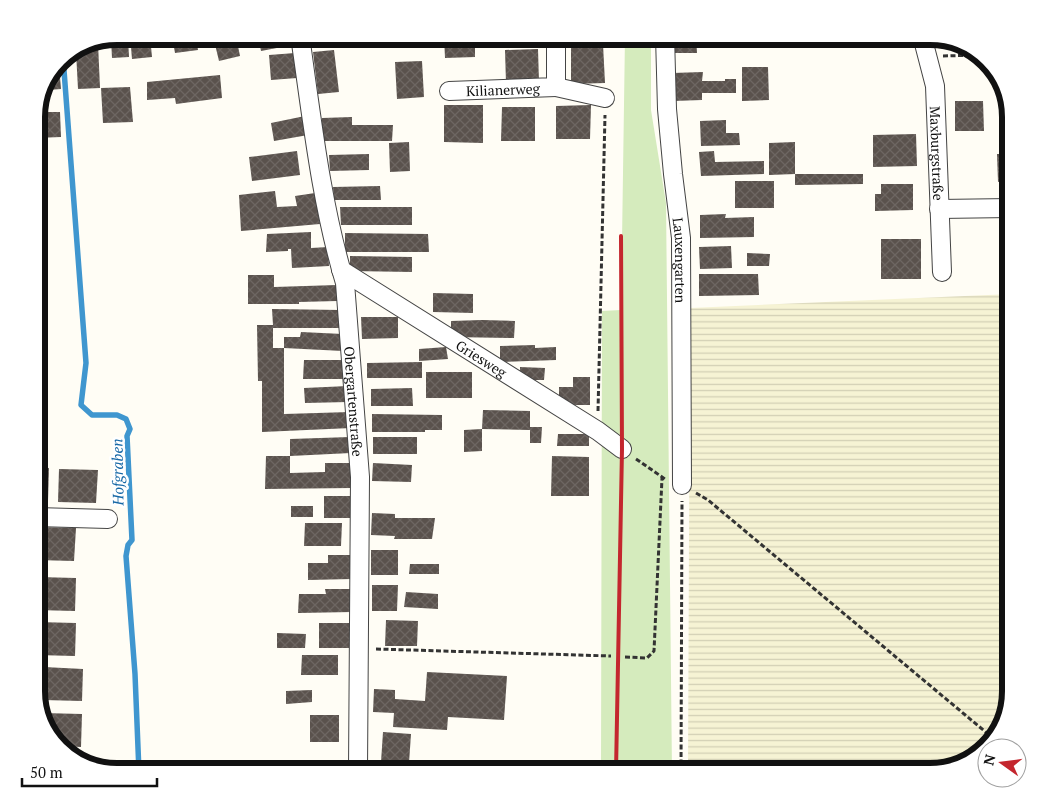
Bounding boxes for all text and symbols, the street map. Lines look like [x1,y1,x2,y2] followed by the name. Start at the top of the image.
[466,78,541,100] street label: Kilianerweg
[926,106,949,201] street label: Maxburgstraße
[669,216,691,304] street label: Lauxengarten
[453,335,511,382] street label: Griesweg
[340,345,368,457] street label: Obergartenstraße
[106,438,128,507] water label: Hofgraben
[977,738,1027,788] north arrow
[978,752,999,767] text: N
[22,756,158,788] scale bar
[30,762,63,782] text: 50 m

